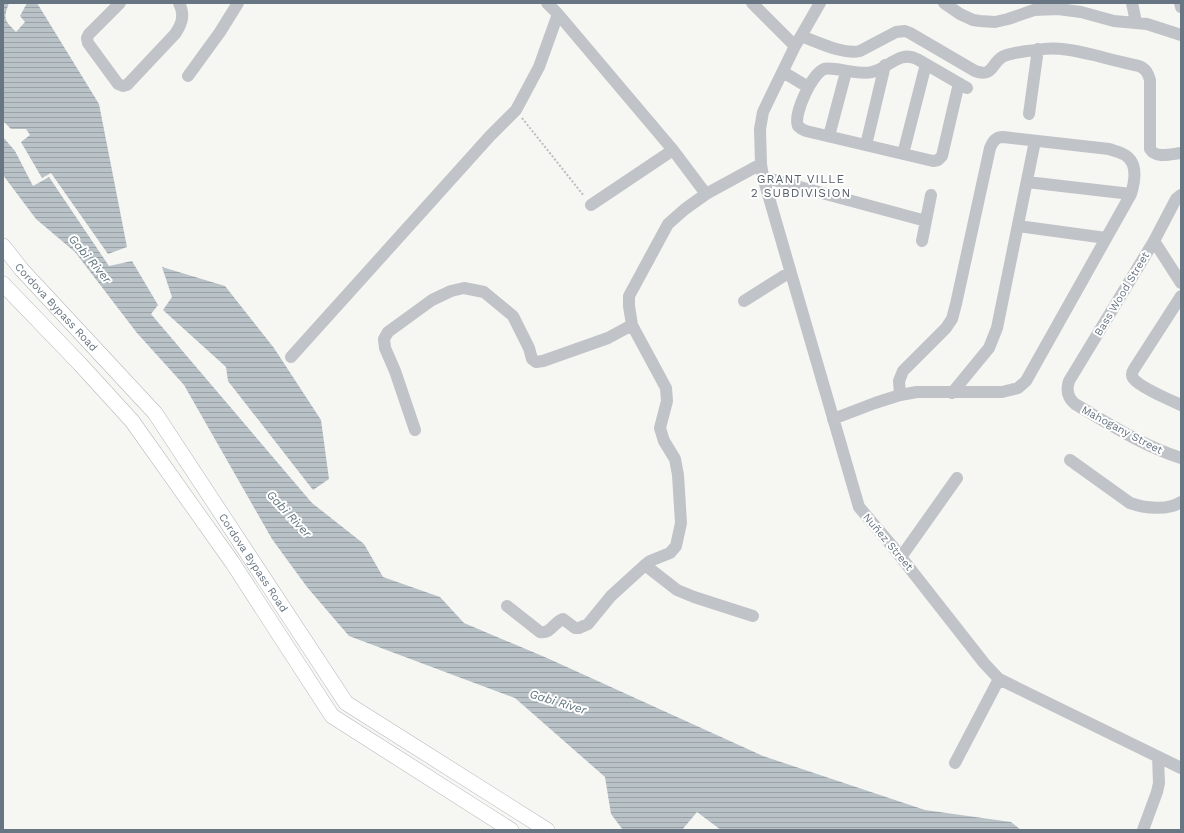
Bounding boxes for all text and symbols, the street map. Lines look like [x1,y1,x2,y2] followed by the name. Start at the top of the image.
[751,172,851,200] district label: GRANT VILLE 2 SUBDIVISION
[66,232,115,287] water label: Gabi River
[1092,249,1152,338] street label: Bass Wood Street
[12,260,100,354] street label: Cordova Bypass Road
[1079,403,1165,457] street label: Mahogany Street
[264,488,315,541] water label: Gabi River
[216,511,291,614] street label: Cordova Bypass Road
[860,511,916,574] street label: Nuñez Street
[528,687,589,718] water label: Gabi River

